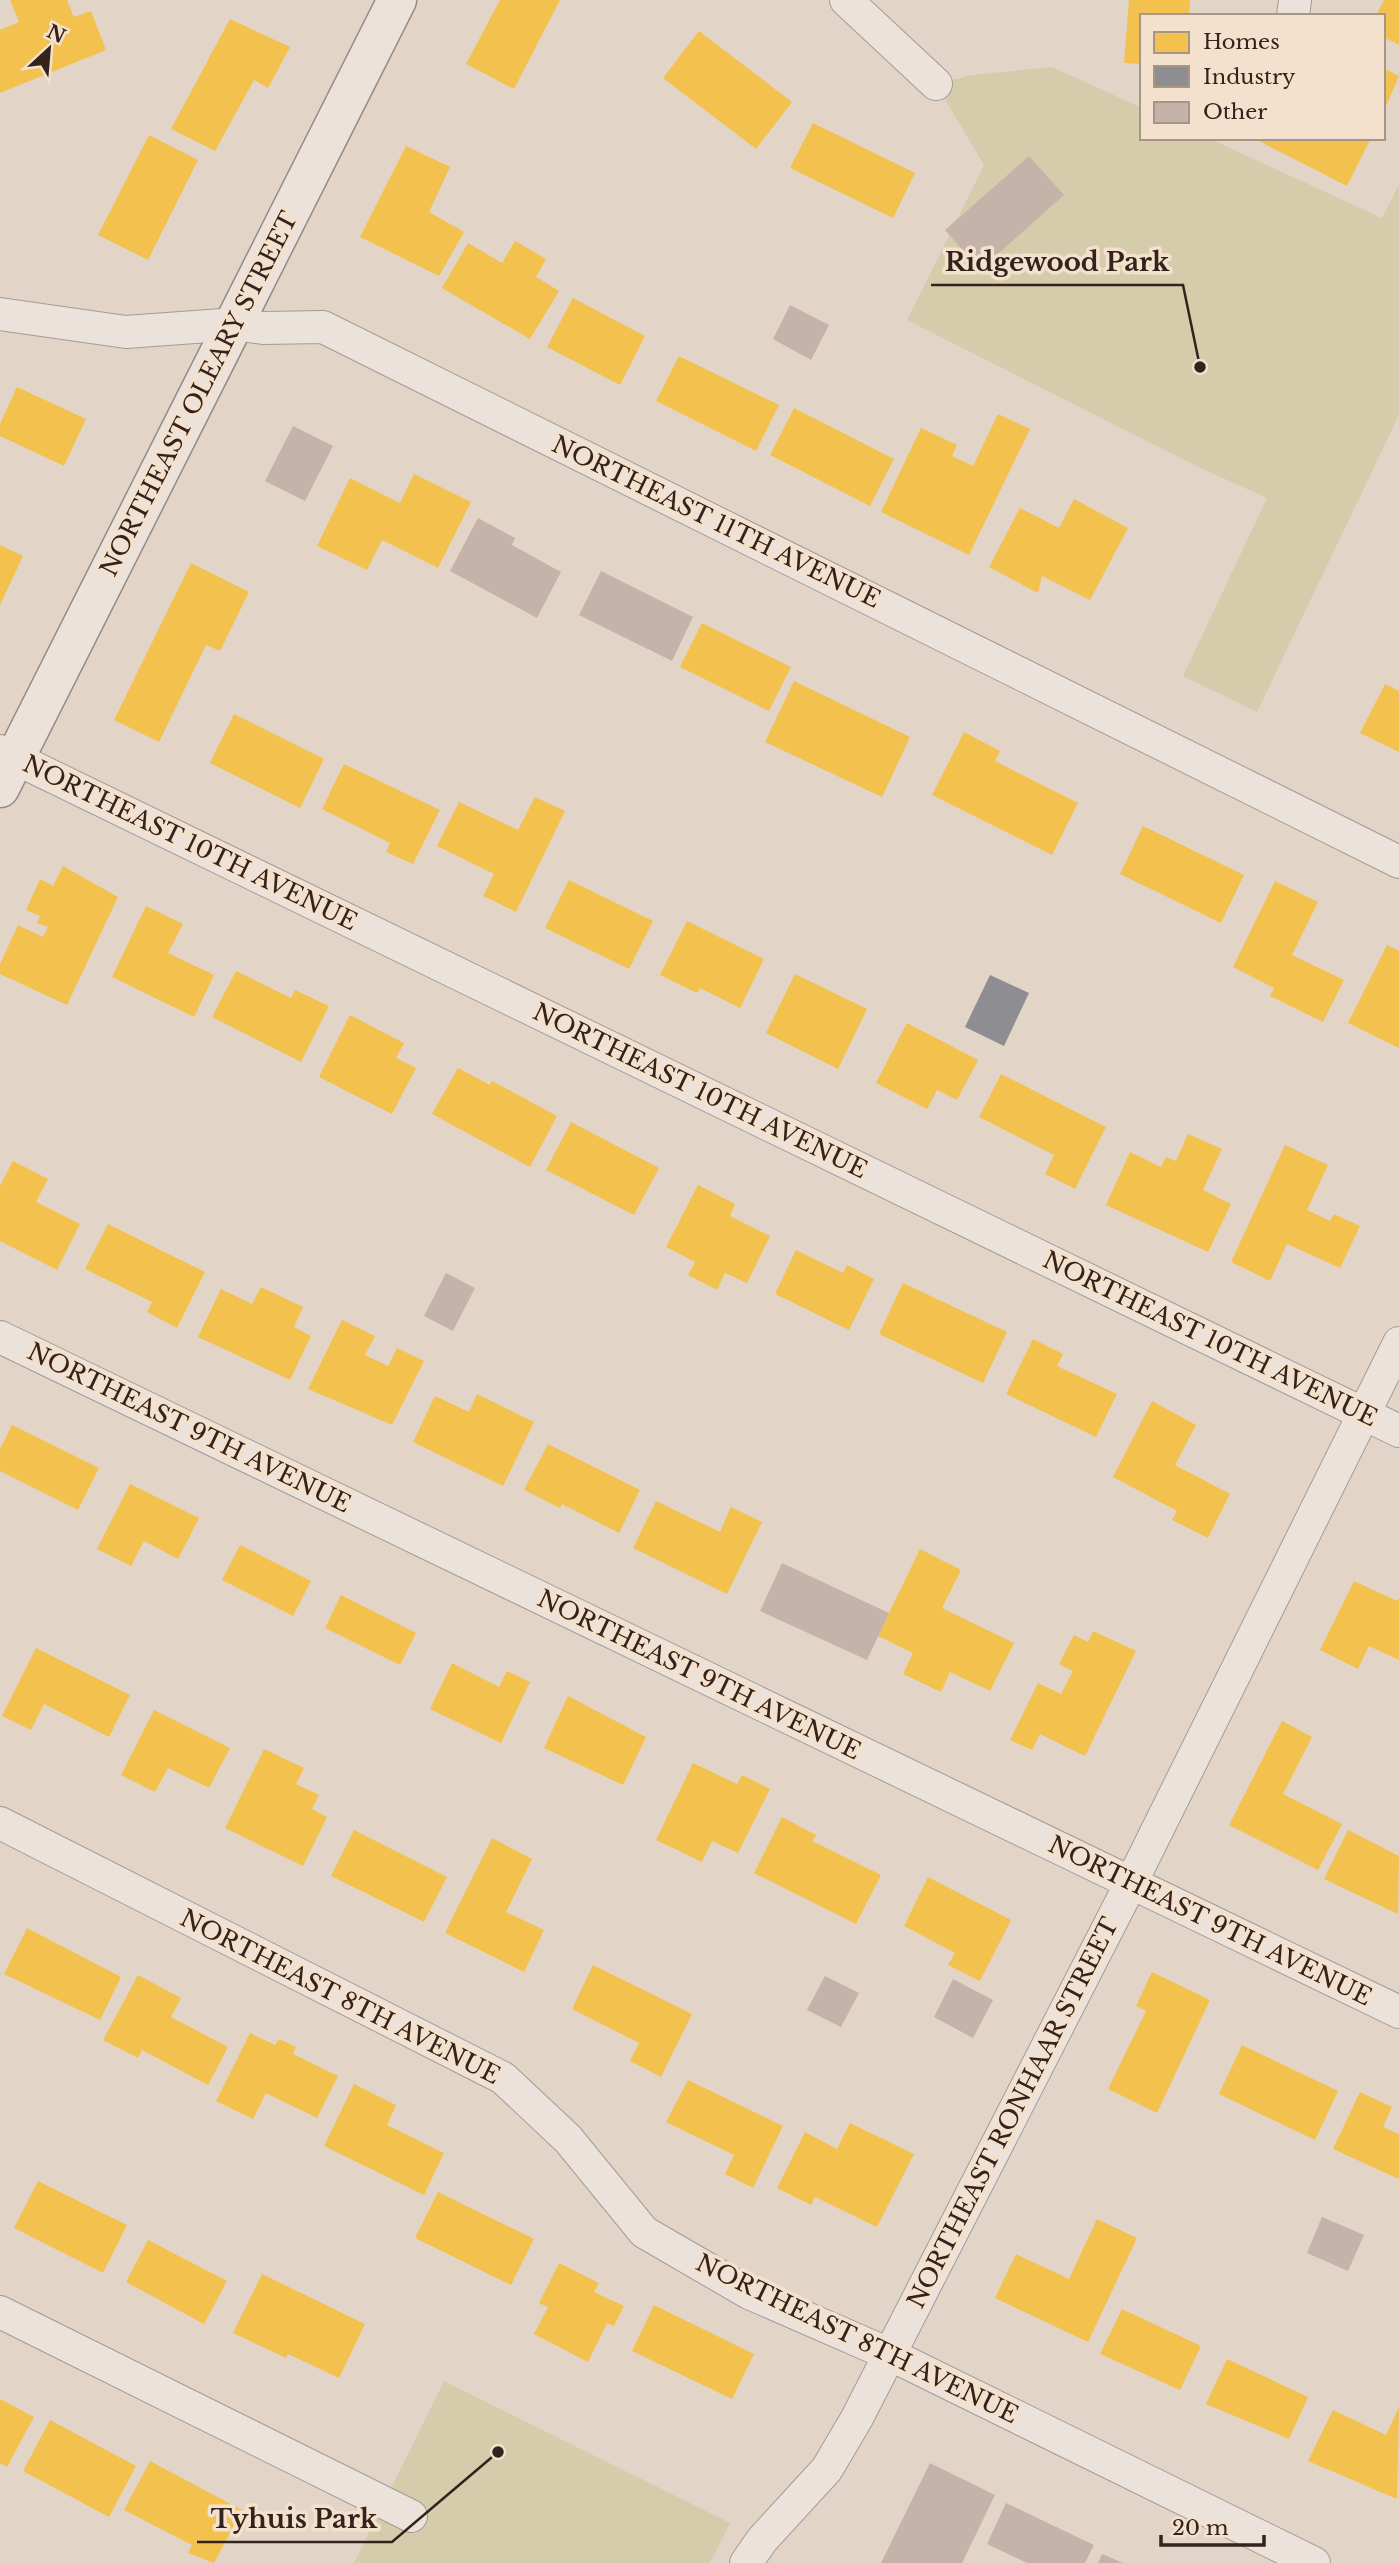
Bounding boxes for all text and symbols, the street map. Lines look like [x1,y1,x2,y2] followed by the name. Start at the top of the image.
[14,14,84,84] north arrow
[1140,14,1385,140] legend
[43,20,69,48] text: N
[1203,29,1280,55] text: Homes
[1203,64,1296,90] text: Industry
[1203,99,1267,125] text: Other
[94,207,303,581] street label: NORTHEAST OLEARY STREET
[931,238,1183,285] callout: Ridgewood Park
[945,246,1170,278] text: Ridgewood Park
[547,429,885,614] street label: NORTHEAST 11TH AVENUE
[18,749,362,936] street label: NORTHEAST 10TH AVENUE
[528,997,872,1184] street label: NORTHEAST 10TH AVENUE
[1038,1245,1382,1432] street label: NORTHEAST 10TH AVENUE
[23,1337,355,1519] street label: NORTHEAST 9TH AVENUE
[533,1584,865,1766] street label: NORTHEAST 9TH AVENUE
[1044,1830,1376,2012] street label: NORTHEAST 9TH AVENUE
[176,1903,505,2090] street label: NORTHEAST 8TH AVENUE
[901,1913,1124,2313] street label: NORTHEAST RONHAAR STREET
[691,2248,1023,2429] street label: NORTHEAST 8TH AVENUE
[197,2495,392,2542] callout: Tyhuis Park
[211,2503,378,2535] text: Tyhuis Park
[1161,2504,1264,2548] scale bar
[1172,2515,1229,2541] text: 20 m

